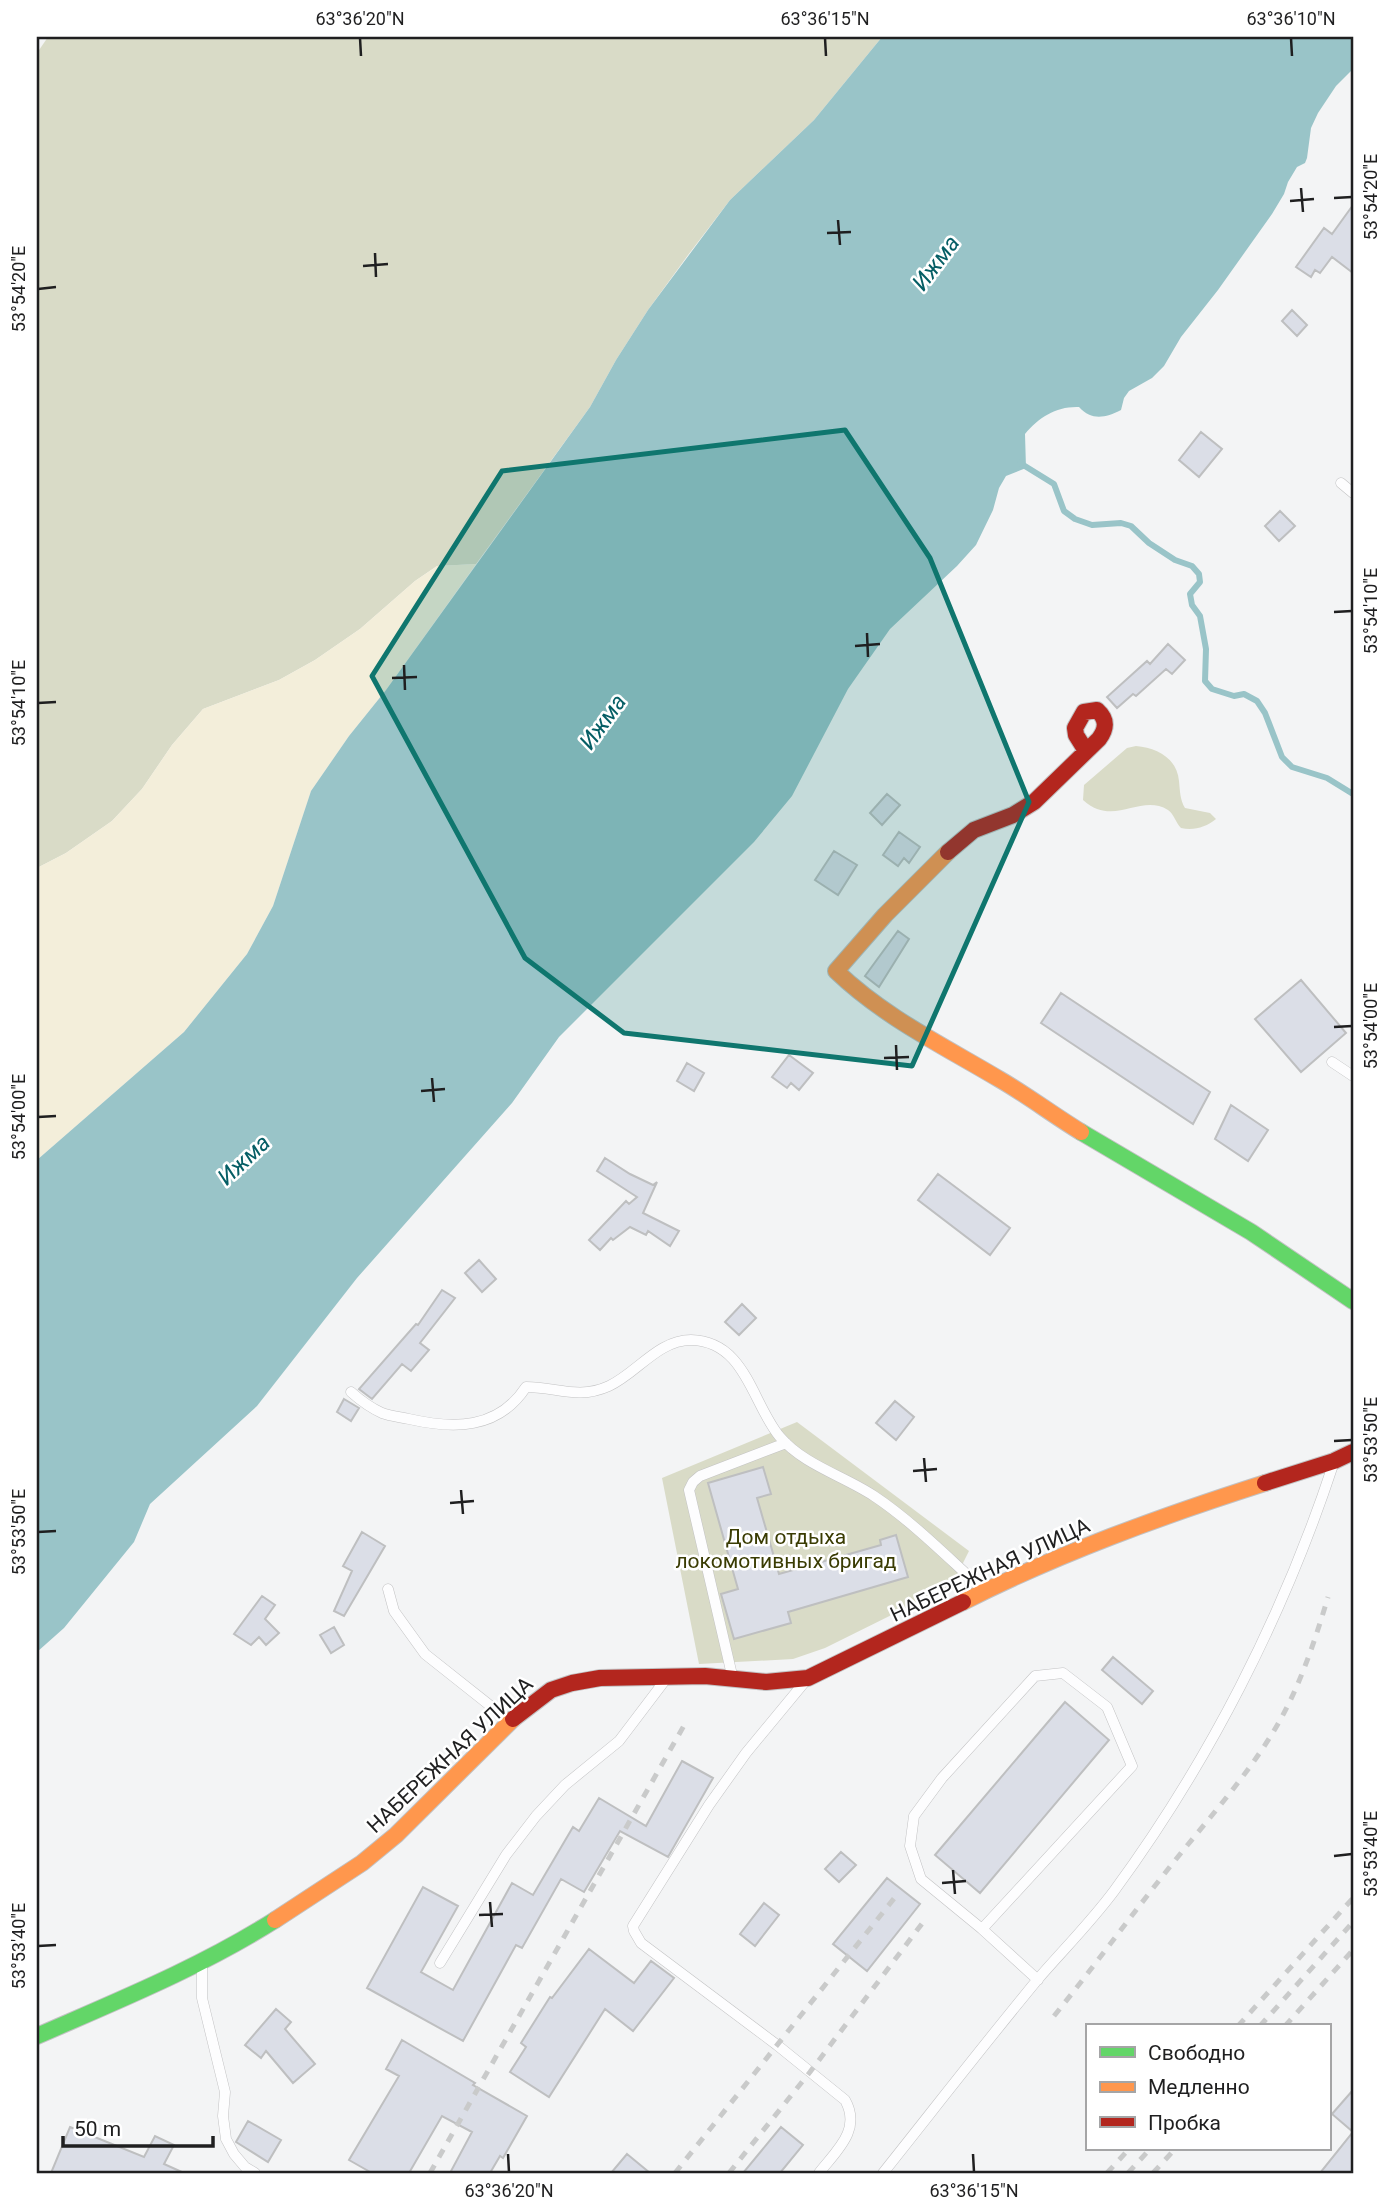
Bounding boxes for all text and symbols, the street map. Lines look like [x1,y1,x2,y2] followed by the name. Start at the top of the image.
[315,8,405,29] text: 63°36'20"N
[780,8,870,29] text: 63°36'15"N
[1246,8,1336,29] text: 63°36'10"N
[1360,154,1381,240] text: 53°54'20"E
[907,230,965,296] water label: Ижма
[8,246,29,332] text: 53°54'20"E
[1360,568,1381,654] text: 53°54'10"E
[8,660,29,746] text: 53°54'10"E
[574,689,632,755] water label: Ижма
[1360,983,1381,1069] text: 53°54'00"E
[8,1074,29,1160] text: 53°54'00"E
[212,1129,276,1191] water label: Ижма
[1360,1397,1381,1483] text: 53°53'50"E
[8,1489,29,1575] text: 53°53'50"E
[886,1513,1094,1627] street label: НАБЕРЕЖНАЯ УЛИЦА
[675,1525,897,1573] park label: Дом отдыха локомотивных бригад
[362,1672,538,1838] street label: НАБЕРЕЖНАЯ УЛИЦА
[1360,1811,1381,1897] text: 53°53'40"E
[8,1903,29,1989] text: 53°53'40"E
[1086,2024,1330,2150] legend
[1148,2041,1245,2065] text: Свободно
[1148,2075,1250,2099] text: Медленно
[63,2105,214,2149] scale bar
[1148,2111,1221,2135] text: Пробка
[74,2117,121,2141] text: 50 m
[464,2180,554,2201] text: 63°36'20"N
[929,2180,1019,2201] text: 63°36'15"N

